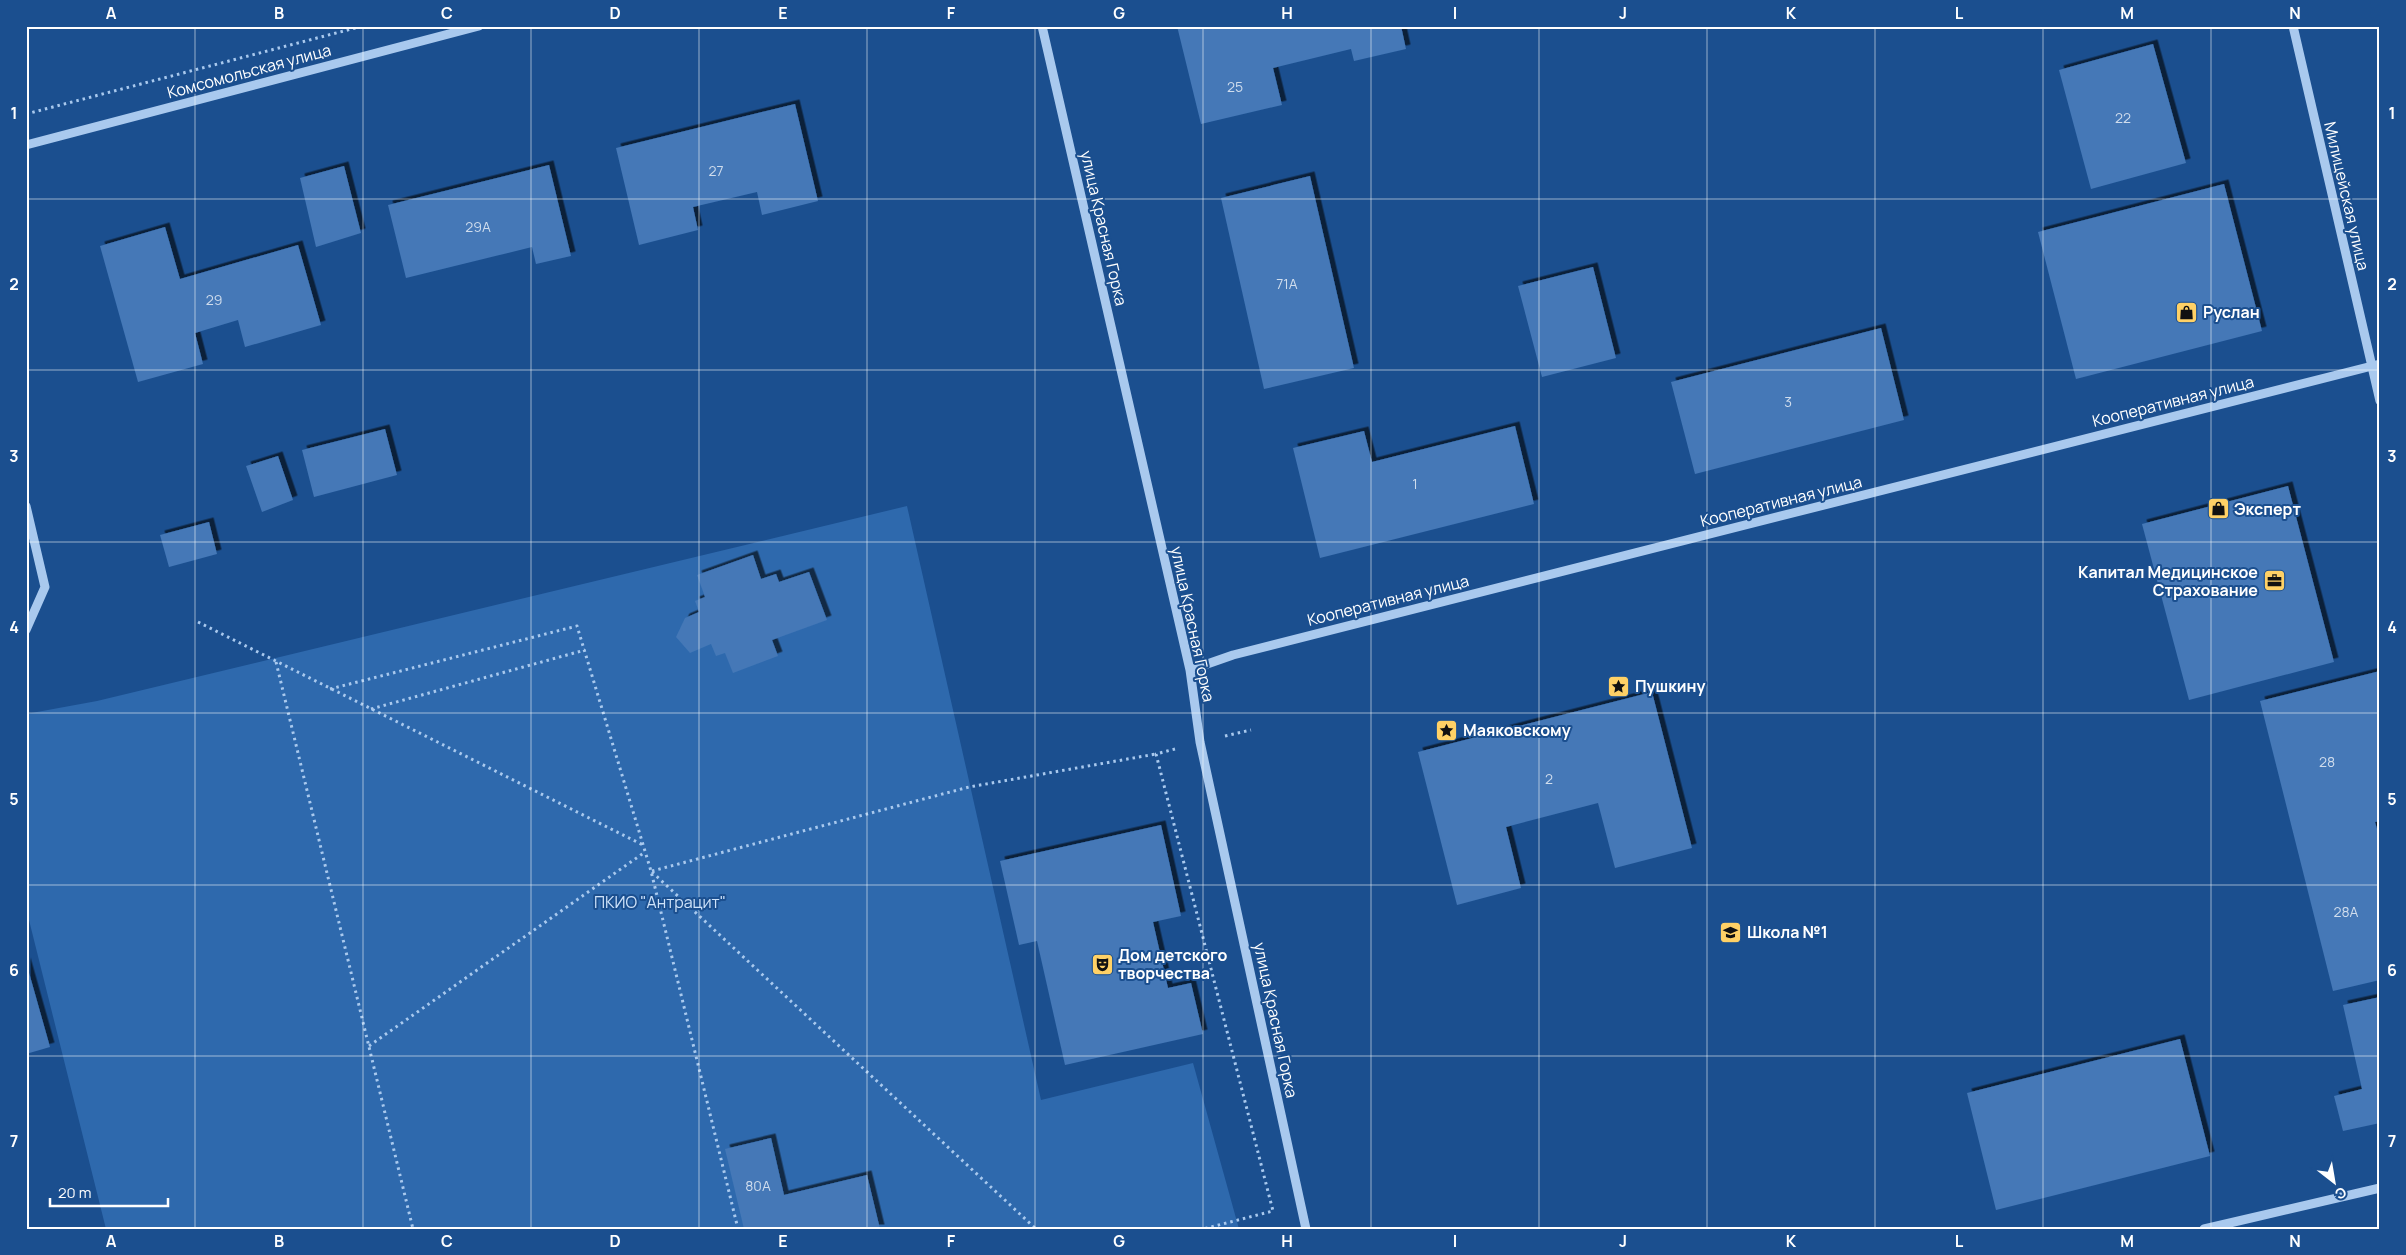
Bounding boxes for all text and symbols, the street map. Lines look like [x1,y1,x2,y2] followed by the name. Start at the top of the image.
[106,2,117,24] text: A
[274,2,284,24] text: B
[441,2,453,24] text: C
[609,2,621,24] text: D
[778,2,788,24] text: E
[947,2,956,24] text: F
[1113,2,1125,24] text: G
[1281,2,1293,24] text: H
[1453,2,1457,24] text: I
[1619,2,1627,24] text: J
[1786,2,1797,24] text: K
[1955,2,1964,24] text: L
[2120,2,2134,24] text: M
[2289,2,2301,24] text: N
[165,39,333,103] street label: Комсомольская улица
[1227,77,1243,96] house number: 25
[10,102,18,124] text: 1
[2388,102,2396,124] text: 1
[2115,108,2131,127] house number: 22
[2319,119,2375,273] street label: Милицейская улица
[1075,148,1133,308] street label: улица Красная Горка
[708,161,724,180] house number: 27
[465,217,491,236] house number: 29А
[9,273,19,295] text: 2
[2387,273,2397,295] text: 2
[1276,274,1298,293] house number: 71А
[206,290,222,309] house number: 29
[2175,300,2199,324] shop icon: Руслан
[2203,301,2260,323] place label: Руслан
[2090,370,2256,432] street label: Кооперативная улица
[1784,392,1792,411] house number: 3
[9,445,19,467] text: 3
[2387,445,2397,467] text: 3
[1698,470,1864,532] street label: Кооперативная улица
[1412,474,1418,493] house number: 1
[2206,497,2230,521] shop icon: Эксперт
[2234,498,2301,520] place label: Эксперт
[1166,544,1220,704] street label: улица Красная Горка
[2078,561,2258,601] place label: Капитал Медицинское Страхование
[1305,569,1471,631] street label: Кооперативная улица
[2262,569,2286,593] office icon: Капитал Медицинское Страхование
[9,616,19,638] text: 4
[2387,616,2397,638] text: 4
[1607,674,1631,698] place icon: Пушкину
[1635,675,1705,697] place label: Пушкину
[1435,718,1459,742] place icon: Маяковскому
[1463,719,1571,741] place label: Маяковскому
[2319,752,2335,771] house number: 28
[1545,769,1553,788] house number: 2
[9,788,19,810] text: 5
[2387,788,2397,810] text: 5
[594,891,726,913] park label: ПКИО "Антрацит"
[2334,902,2359,921] house number: 28А
[1719,920,1743,944] school or university icon: Школа №1
[1747,921,1828,943] place label: Школа №1
[1249,940,1303,1100] street label: улица Красная Горка
[1118,944,1228,984] place label: Дом детского творчества
[1090,952,1114,976] theatre icon: Дом детского творчества
[9,959,19,981] text: 6
[2387,959,2397,981] text: 6
[10,1130,18,1152] text: 7
[2388,1130,2396,1152] text: 7
[2308,1158,2358,1208] north arrow
[50,1175,168,1207] scale bar
[745,1176,771,1195] house number: 80А
[58,1182,91,1203] text: 20 m
[2332,1183,2350,1204] text: С
[106,1230,117,1252] text: A
[274,1230,284,1252] text: B
[441,1230,453,1252] text: C
[609,1230,621,1252] text: D
[778,1230,788,1252] text: E
[947,1230,956,1252] text: F
[1113,1230,1125,1252] text: G
[1281,1230,1293,1252] text: H
[1453,1230,1457,1252] text: I
[1619,1230,1627,1252] text: J
[1786,1230,1797,1252] text: K
[1955,1230,1964,1252] text: L
[2120,1230,2134,1252] text: M
[2289,1230,2301,1252] text: N

